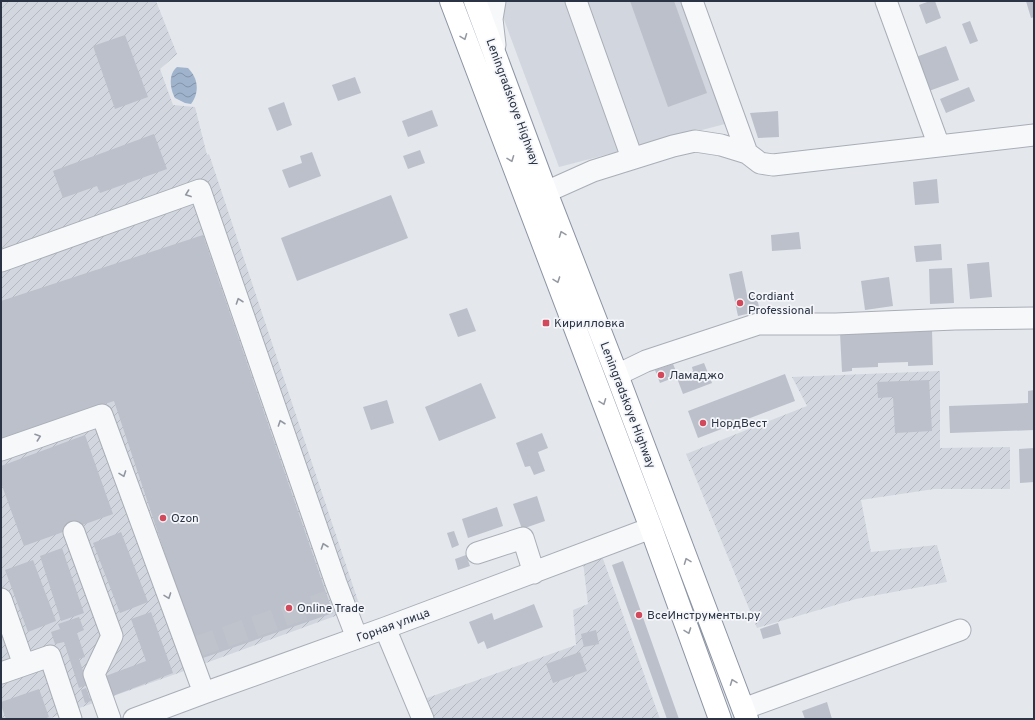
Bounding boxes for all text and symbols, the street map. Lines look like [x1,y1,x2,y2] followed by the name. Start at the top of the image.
[460,34,468,41] one-way arrow
[482,36,543,168] street label: Leningradskoye Highway
[506,155,514,162] one-way arrow
[185,190,192,198] one-way arrow
[559,230,567,237] one-way arrow
[552,277,560,284] one-way arrow
[748,289,814,319] place label: Cordiant Professional
[235,297,243,304] one-way arrow
[735,298,745,308] marker: Cordiant Professional
[554,316,625,332] place label: Кирилловка
[541,318,551,328] marker: Кирилловка
[596,340,659,471] street label: Leningradskoye Highway
[669,368,724,384] place label: Ламаджо
[656,370,666,380] marker: Ламаджо
[599,398,607,405] one-way arrow
[711,416,768,432] place label: НордВест
[698,418,708,428] marker: НордВест
[277,420,286,427] one-way arrow
[34,433,41,442] one-way arrow
[119,470,127,477] one-way arrow
[171,511,199,527] place label: Ozon
[158,513,168,523] marker: Ozon
[320,543,328,550] one-way arrow
[684,557,692,564] one-way arrow
[163,592,171,599] one-way arrow
[297,601,365,617] place label: Online Trade
[284,603,294,613] marker: Online Trade
[354,605,432,647] street label: Горная улица
[647,608,760,624] place label: ВсеИнструменты.ру
[634,610,644,620] marker: ВсеИнструменты.ру
[684,627,692,634] one-way arrow
[730,679,738,686] one-way arrow

